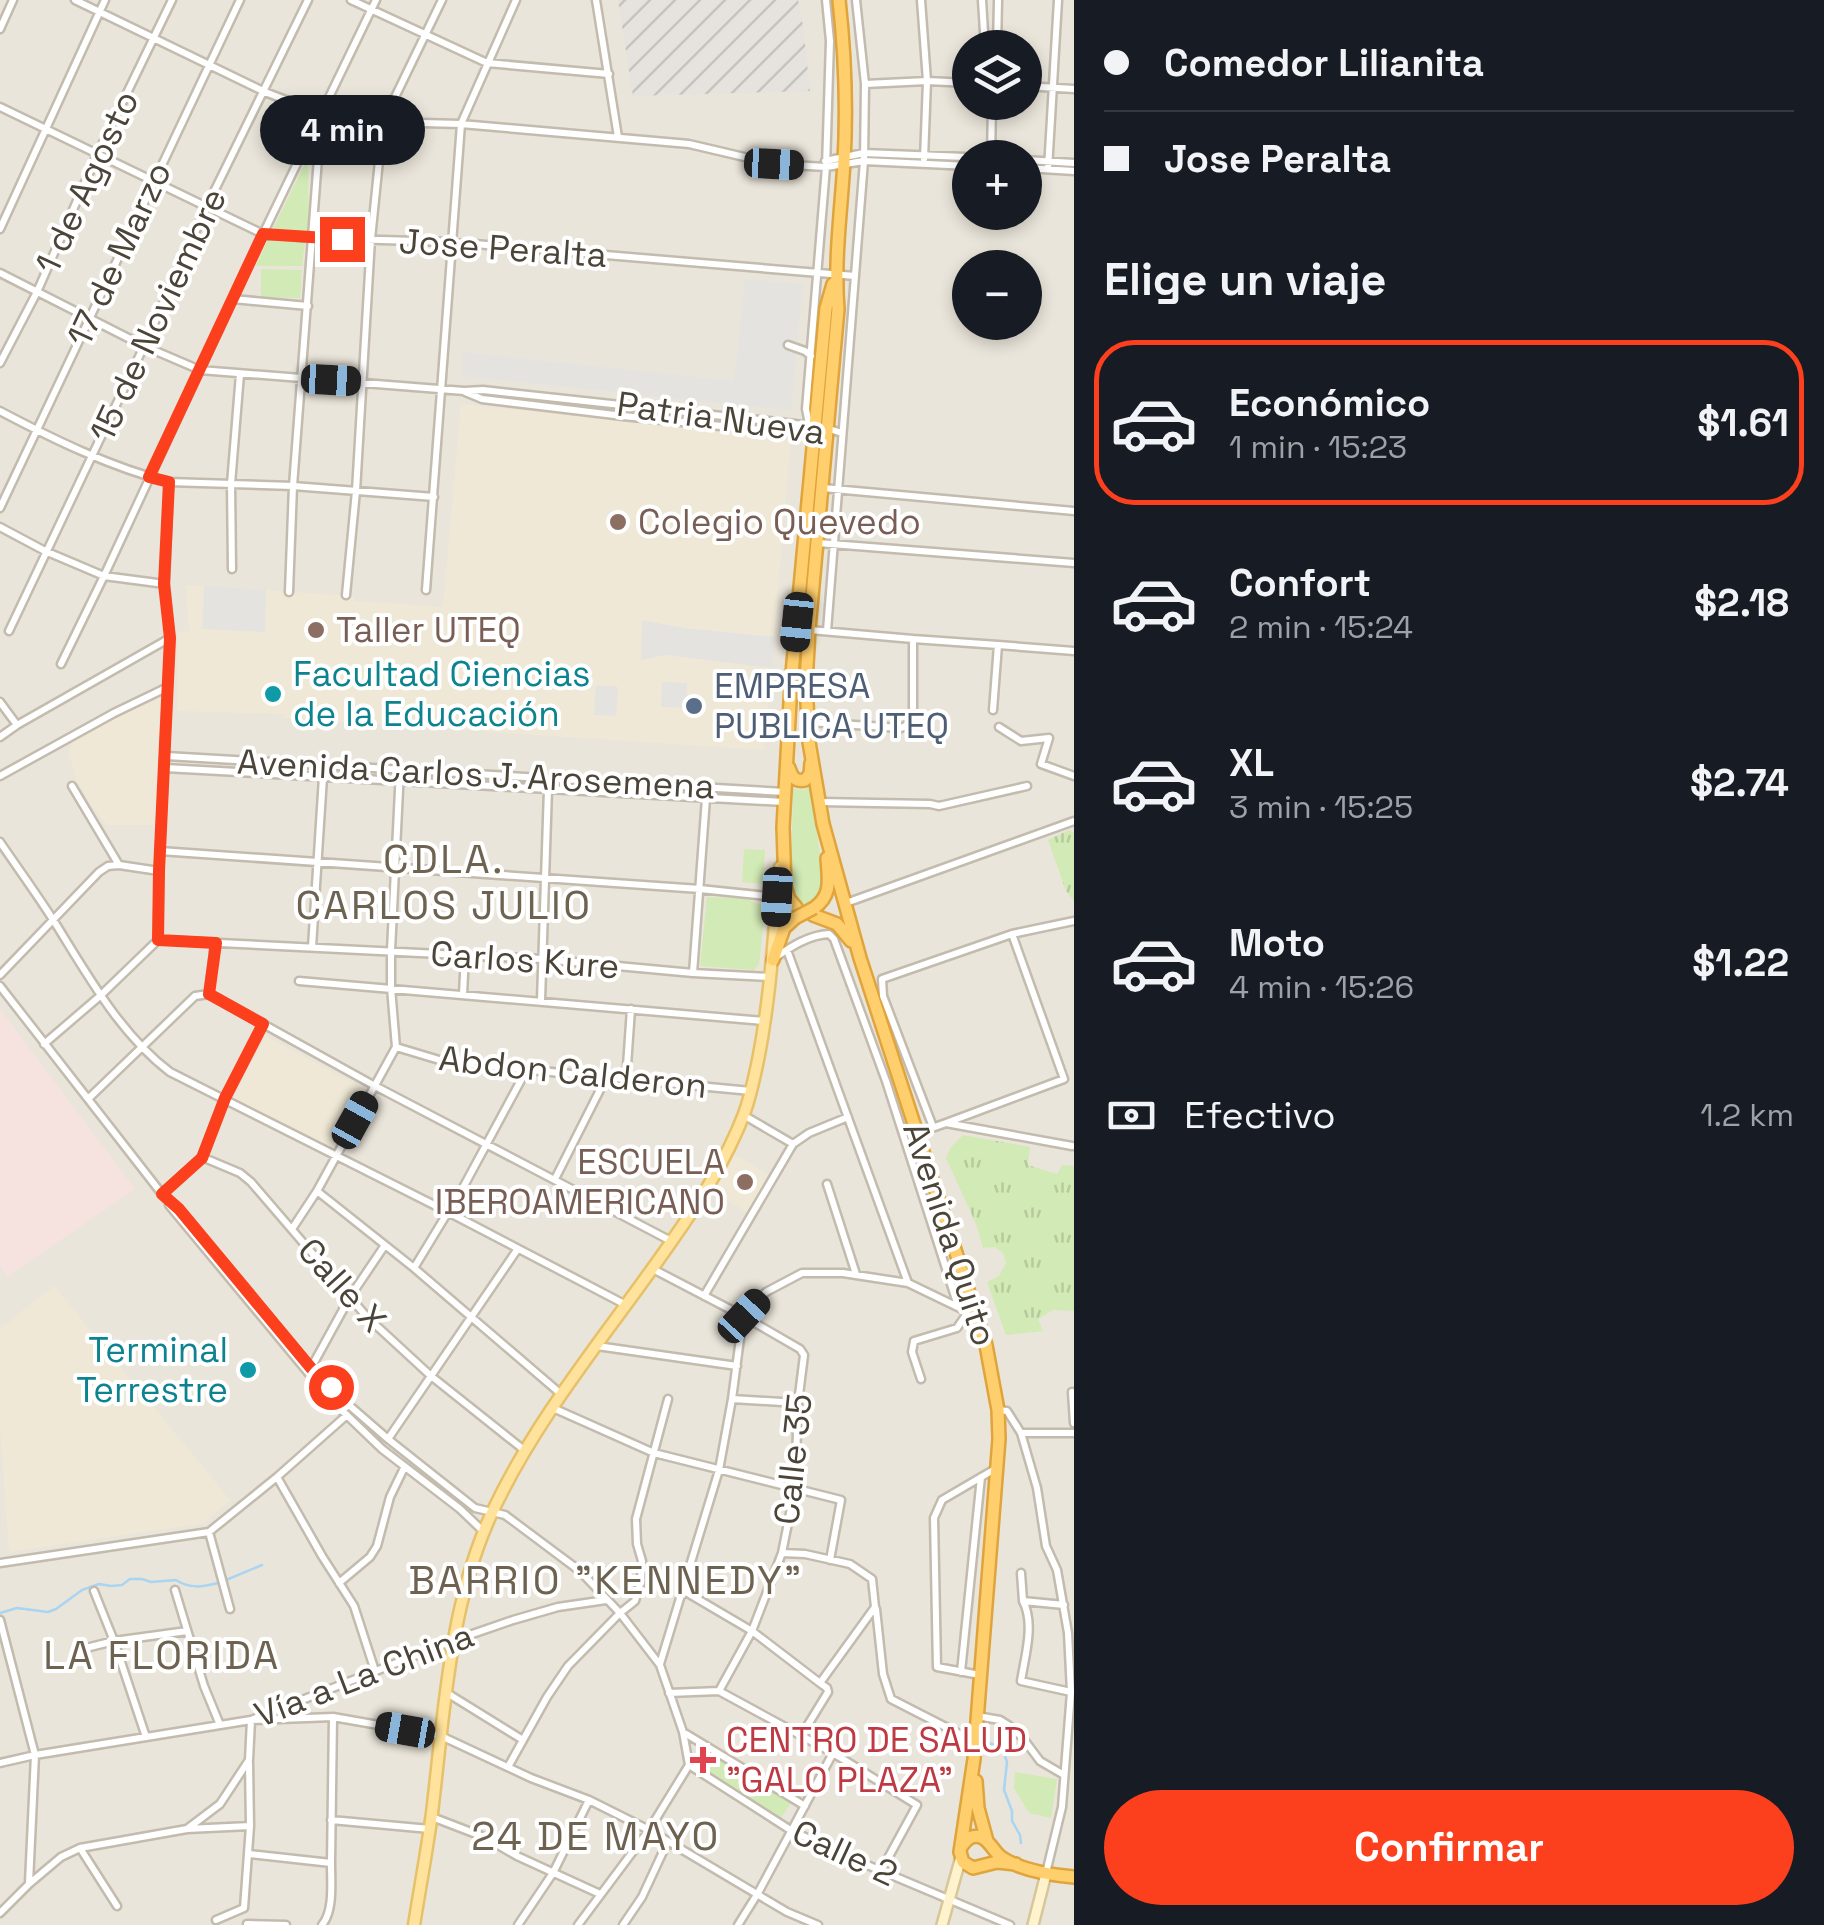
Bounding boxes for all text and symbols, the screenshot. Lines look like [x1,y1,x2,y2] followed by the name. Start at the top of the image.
[952,30,1042,340] map controls
[952,30,1042,120] button: layers
[1164,39,1484,87] text: Comedor Lilianita
[25,84,149,280] street label: 1 de Agosto
[260,94,424,164] callout: 4 min
[300,110,385,150] text: 4 min
[1164,135,1391,183] text: Jose Peralta
[952,140,1042,230] button: +
[743,147,805,181] car
[57,155,181,353] street label: 17 de Marzo
[80,181,236,449] street label: 15 de Noviembre
[320,217,365,262] route end
[398,219,608,277] street label: Jose Peralta
[952,250,1042,340] button: −
[1104,251,1387,308] text: Elige un viaje
[300,363,362,397] car
[1109,378,1199,468] icon: car
[1229,379,1430,427] text: Económico
[614,382,828,454] street label: Patria Nueva
[1697,399,1789,447] text: $1.61
[1229,427,1407,467] text: 1 min · 15:23
[638,500,921,544] place label: Colegio Quevedo
[607,511,629,533] marker: Colegio Quevedo
[1109,558,1199,648] icon: car
[1229,559,1371,607] text: Confort
[1694,579,1789,627] text: $2.18
[779,591,815,653] car
[1229,607,1413,647] text: 2 min · 15:24
[336,608,521,652] place label: Taller UTEQ
[305,619,327,641] marker: Taller UTEQ
[293,652,591,736] place label: Facultad Ciencias de la Educación
[714,664,949,748] place label: EMPRESA PUBLICA UTEQ
[262,683,284,705] marker: Facultad Ciencias de la Educación
[683,695,705,717] marker: EMPRESA PUBLICA UTEQ
[1109,738,1199,828] icon: car
[1229,739,1274,787] text: XL
[236,740,716,808] street label: Avenida Carlos J. Arosemena
[1690,759,1789,807] text: $2.74
[1229,787,1413,827] text: 3 min · 15:25
[295,834,593,931] district label: CDLA. CARLOS JULIO
[760,866,794,928] car
[1109,918,1199,1008] icon: car
[1229,919,1325,967] text: Moto
[429,931,621,989] street label: Carlos Kure
[1692,939,1789,987] text: $1.22
[1229,967,1414,1007] text: 4 min · 15:26
[437,1036,709,1108] street label: Abdon Calderon
[327,1086,383,1154] car
[1104,1088,1159,1143] icon: cash
[1184,1091,1336,1139] text: Efectivo
[1700,1095,1794,1135] text: 1.2 km
[893,1117,1007,1351] street label: Avenida Quito
[435,1140,725,1224] place label: ESCUELA IBEROAMERICANO
[734,1171,756,1193] marker: ESCUELA IBEROAMERICANO
[288,1229,396,1341] street label: Calle X
[713,1284,775,1348] car
[76,1328,228,1412] place label: Terminal Terrestre
[237,1359,259,1381] marker: Terminal Terrestre
[309,1365,354,1410] route start
[764,1391,822,1527] street label: Calle 35
[408,1555,804,1606] district label: BARRIO "KENNEDY"
[248,1613,480,1737] street label: Vía a La China
[43,1630,281,1681] district label: LA FLORIDA
[373,1710,437,1750] car
[726,1718,1027,1802] place label: CENTRO DE SALUD "GALO PLAZA"
[690,1747,716,1773] marker: CENTRO DE SALUD "GALO PLAZA"
[1104,1790,1794,1905] button: Confirmar
[786,1810,904,1896] street label: Calle 2
[471,1811,721,1862] district label: 24 DE MAYO

